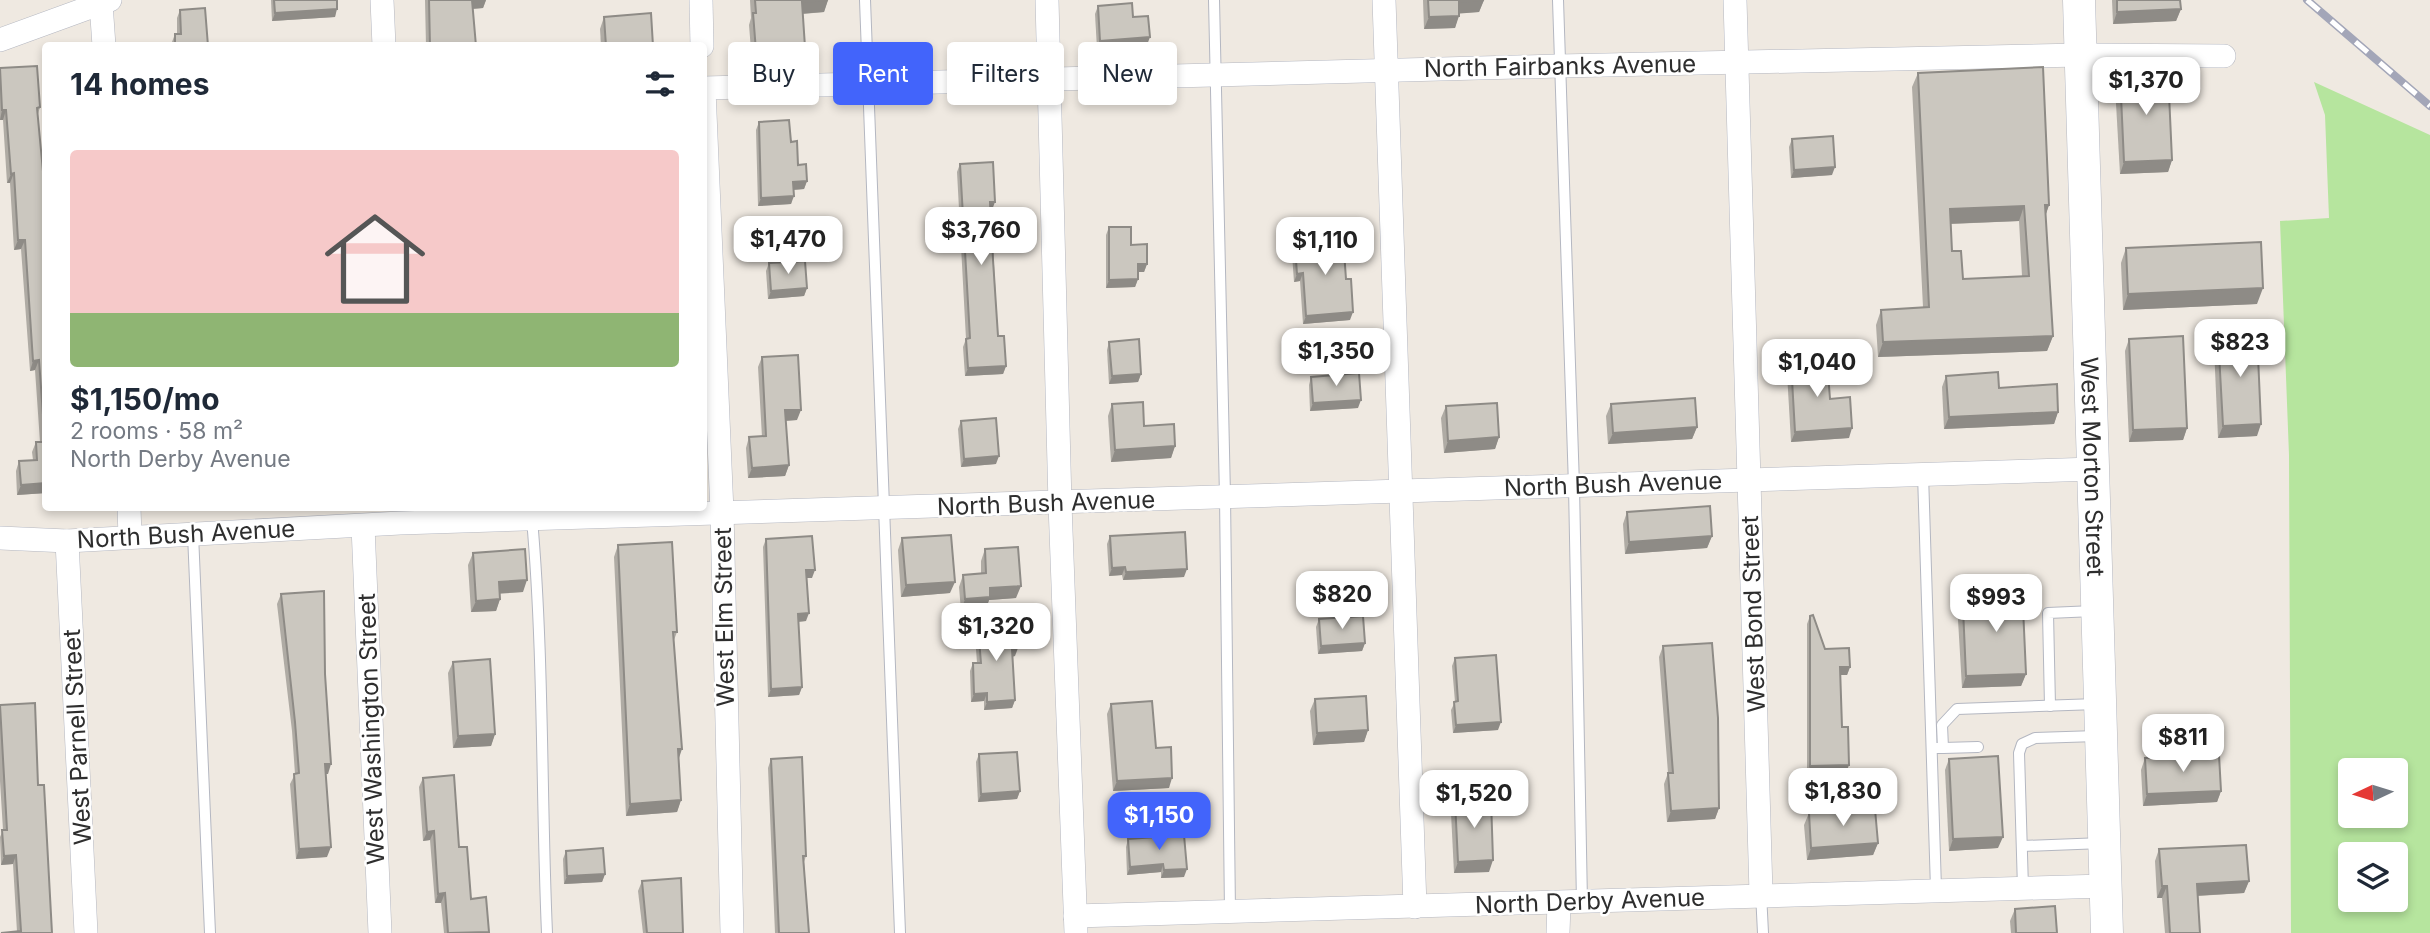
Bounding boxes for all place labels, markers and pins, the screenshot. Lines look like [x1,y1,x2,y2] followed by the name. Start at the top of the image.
[2089,58,2203,117] pin: $1,370
[924,208,1038,267] pin: $3,760
[731,216,845,276] pin: $1,470
[1268,218,1382,277] pin: $1,110
[2199,320,2281,379] pin: $823
[1279,328,1393,388] pin: $1,350
[1760,340,1874,399] pin: $1,040
[1301,572,1383,631] pin: $820
[1955,574,2037,634] pin: $993
[939,604,1053,663] pin: $1,320
[2142,714,2224,774] pin: $811
[1786,768,1900,828] pin: $1,830
[1417,770,1531,830] pin: $1,520
[1102,792,1216,852] pin: $1,150

